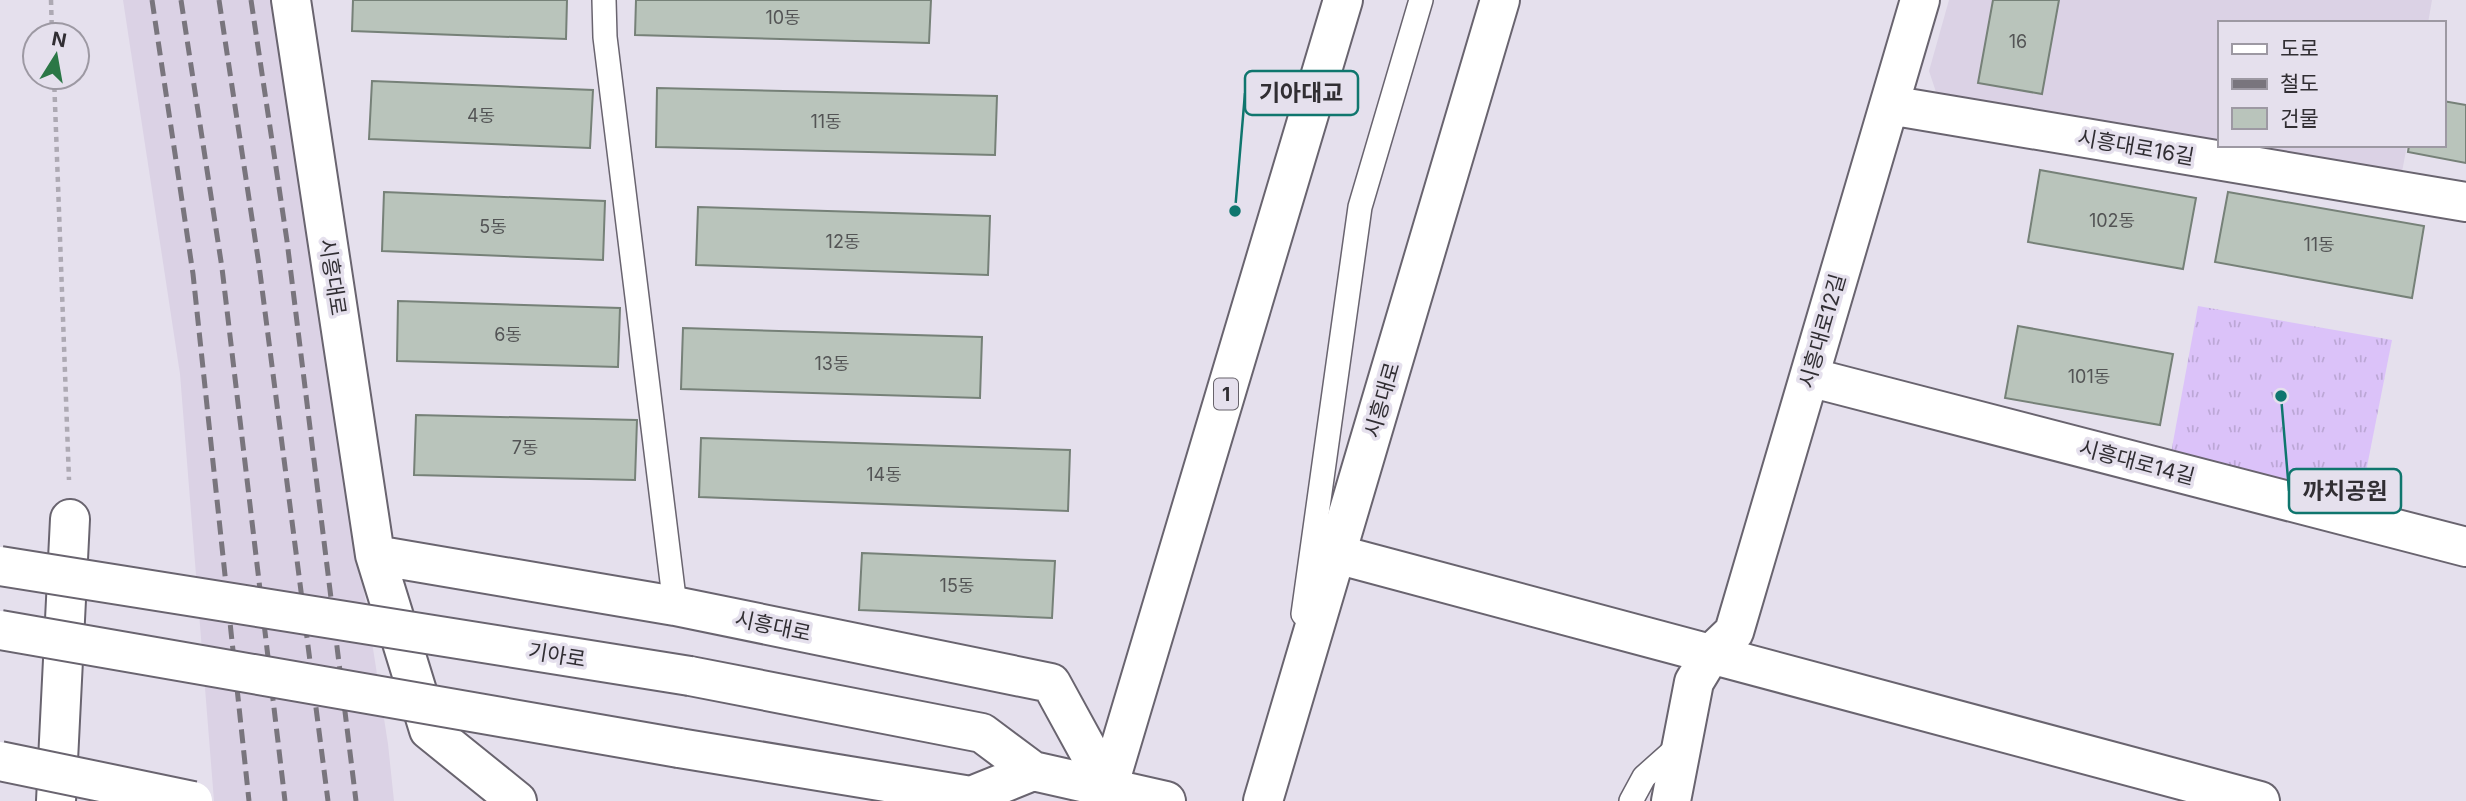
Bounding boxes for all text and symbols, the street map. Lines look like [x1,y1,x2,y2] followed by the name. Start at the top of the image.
[765,7,801,28] house number: 10동
[21,21,91,91] north arrow
[2218,21,2445,147] legend
[50,27,68,52] text: N
[2009,31,2027,52] house number: 16
[2280,36,2319,61] text: 도로
[1245,71,1358,115] callout: 기아대교
[2280,71,2319,96] text: 철도
[1259,79,1343,107] text: 기아대교
[467,105,495,126] house number: 4동
[2280,106,2319,131] text: 건물
[810,111,842,132] house number: 11동
[2076,124,2196,170] street label: 시흥대로16길
[2089,210,2135,231] house number: 102동
[479,216,507,237] house number: 5동
[826,231,860,252] house number: 12동
[2303,234,2335,255] house number: 11동
[315,237,351,317] street label: 시흥대로
[1794,271,1850,391] street label: 시흥대로12길
[494,324,522,345] house number: 6동
[815,353,850,374] house number: 13동
[1359,359,1405,441] street label: 시흥대로
[2068,366,2110,387] house number: 101동
[1214,378,1238,410] road number: 1
[2076,435,2198,489] street label: 시흥대로14길
[512,437,538,458] house number: 7동
[866,464,902,485] house number: 14동
[2289,469,2401,513] callout: 까치공원
[2303,477,2387,505] text: 까치공원
[940,575,974,596] house number: 15동
[733,606,813,646] street label: 시흥대로
[526,638,588,672] street label: 기아로

